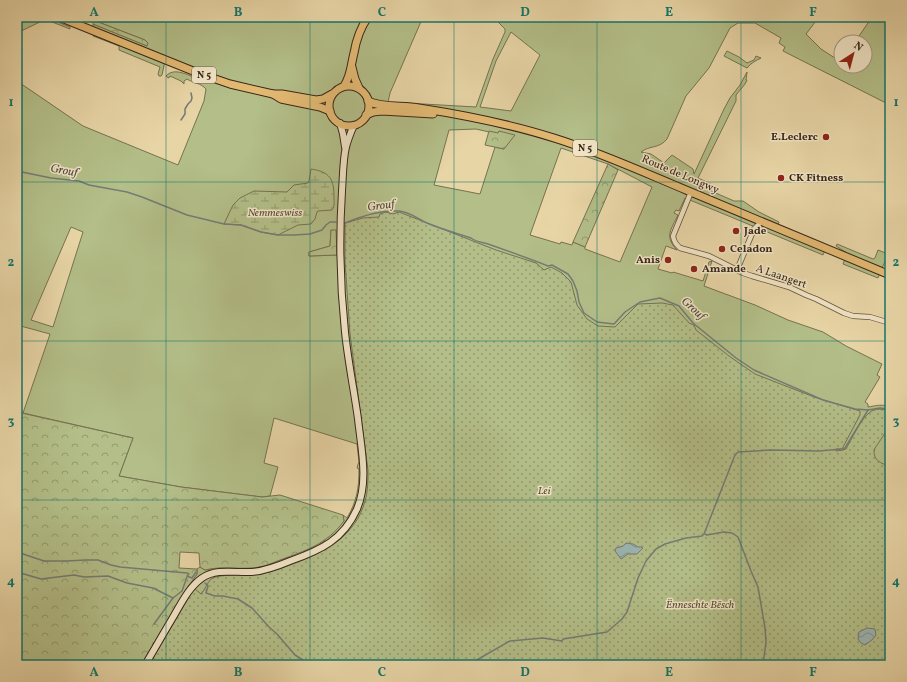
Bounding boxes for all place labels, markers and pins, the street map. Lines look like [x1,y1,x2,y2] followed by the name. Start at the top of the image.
[771,130,818,145] place label: E.Leclerc
[821,132,831,142] marker: E.Leclerc
[789,171,843,186] place label: CK Fitness
[776,173,786,183] marker: CK Fitness
[743,224,767,239] place label: Jade
[731,226,741,236] marker: Jade
[730,242,773,257] place label: Celadon
[717,244,727,254] marker: Celadon
[636,253,660,268] place label: Anis
[663,255,673,265] marker: Anis
[702,262,746,277] place label: Amande
[689,264,699,274] marker: Amande

